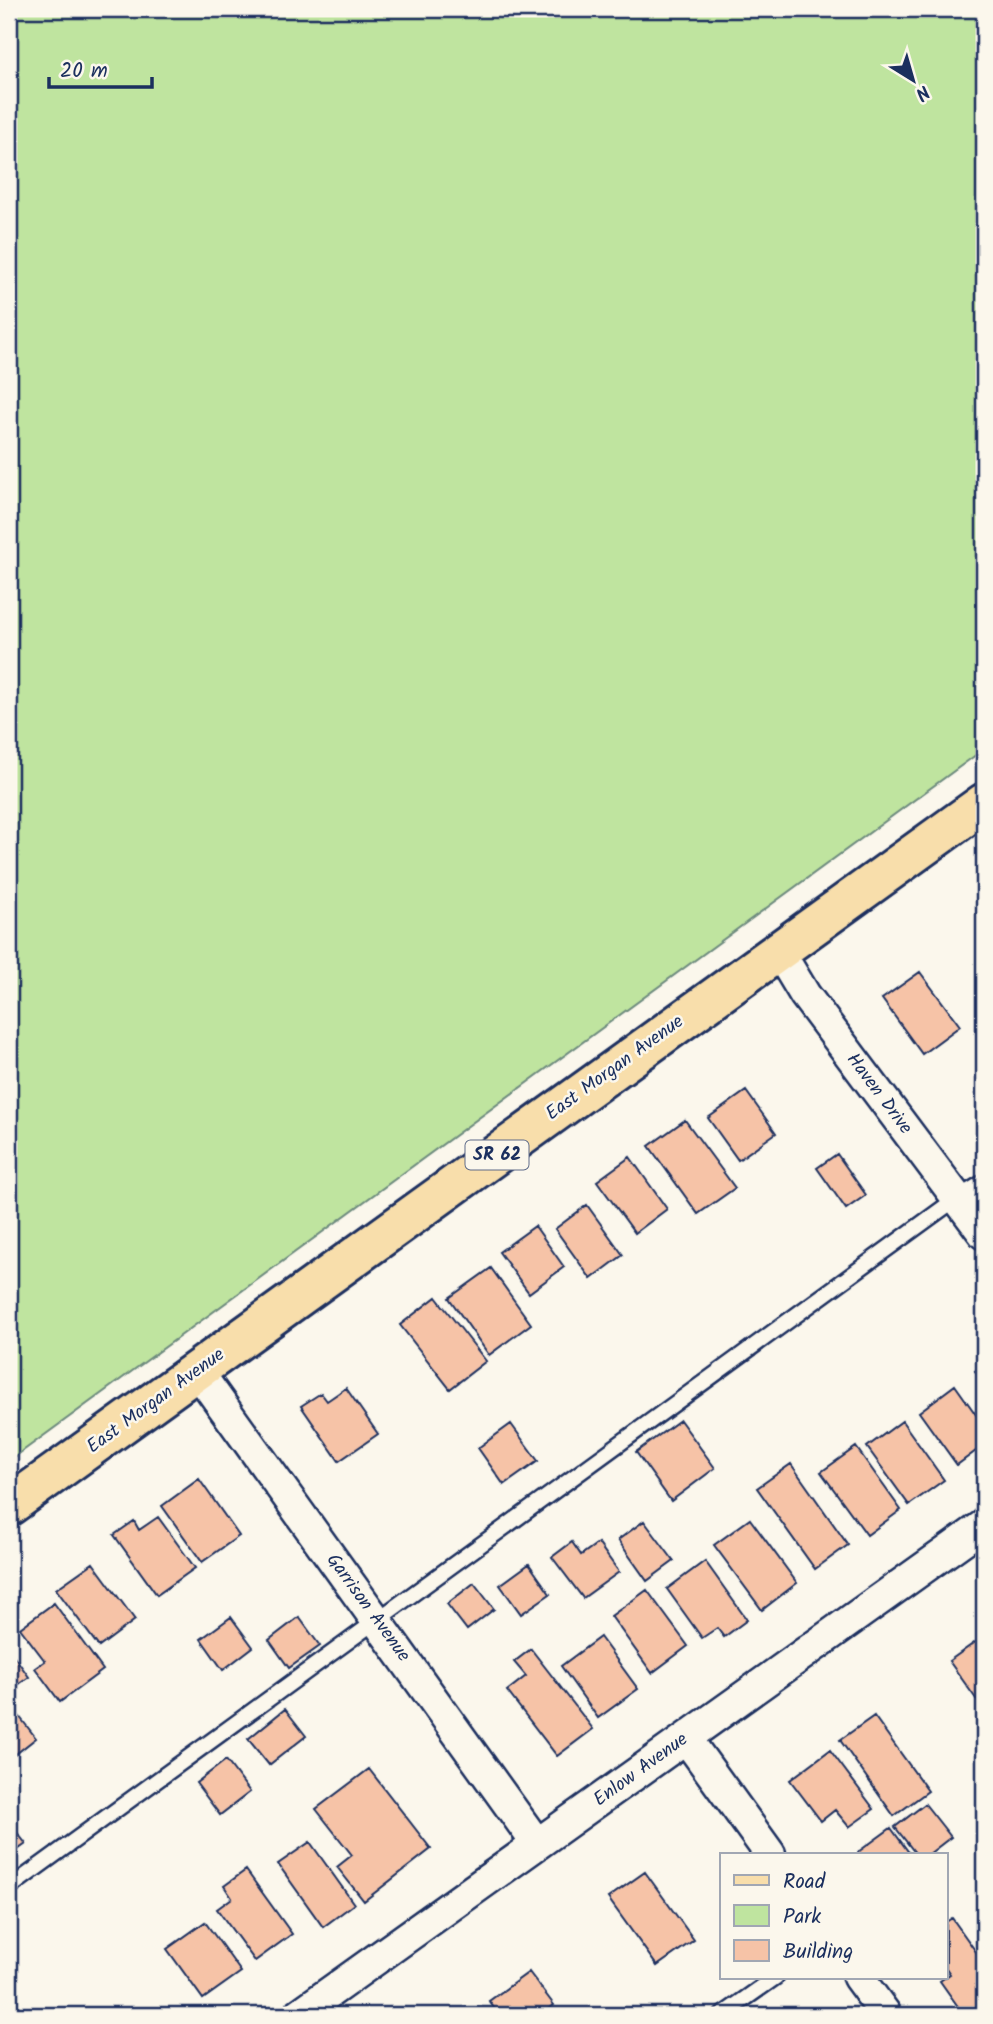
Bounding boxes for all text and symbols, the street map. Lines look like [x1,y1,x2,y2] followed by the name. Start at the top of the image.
[49,46,152,90] scale bar
[878,46,948,116] north arrow
[60,55,108,88] text: 20 m
[908,76,936,108] text: N
[540,1007,691,1129] street label: East Morgan Avenue
[838,1047,920,1142] street label: Haven Drive
[466,1140,528,1170] road number: SR 62
[81,1340,232,1462] street label: East Morgan Avenue
[318,1547,418,1669] street label: Garrison Avenue
[587,1725,695,1815] street label: Enlow Avenue
[720,1853,948,1979] legend
[783,1866,826,1899] text: Road
[783,1901,821,1934] text: Park
[783,1936,853,1969] text: Building

